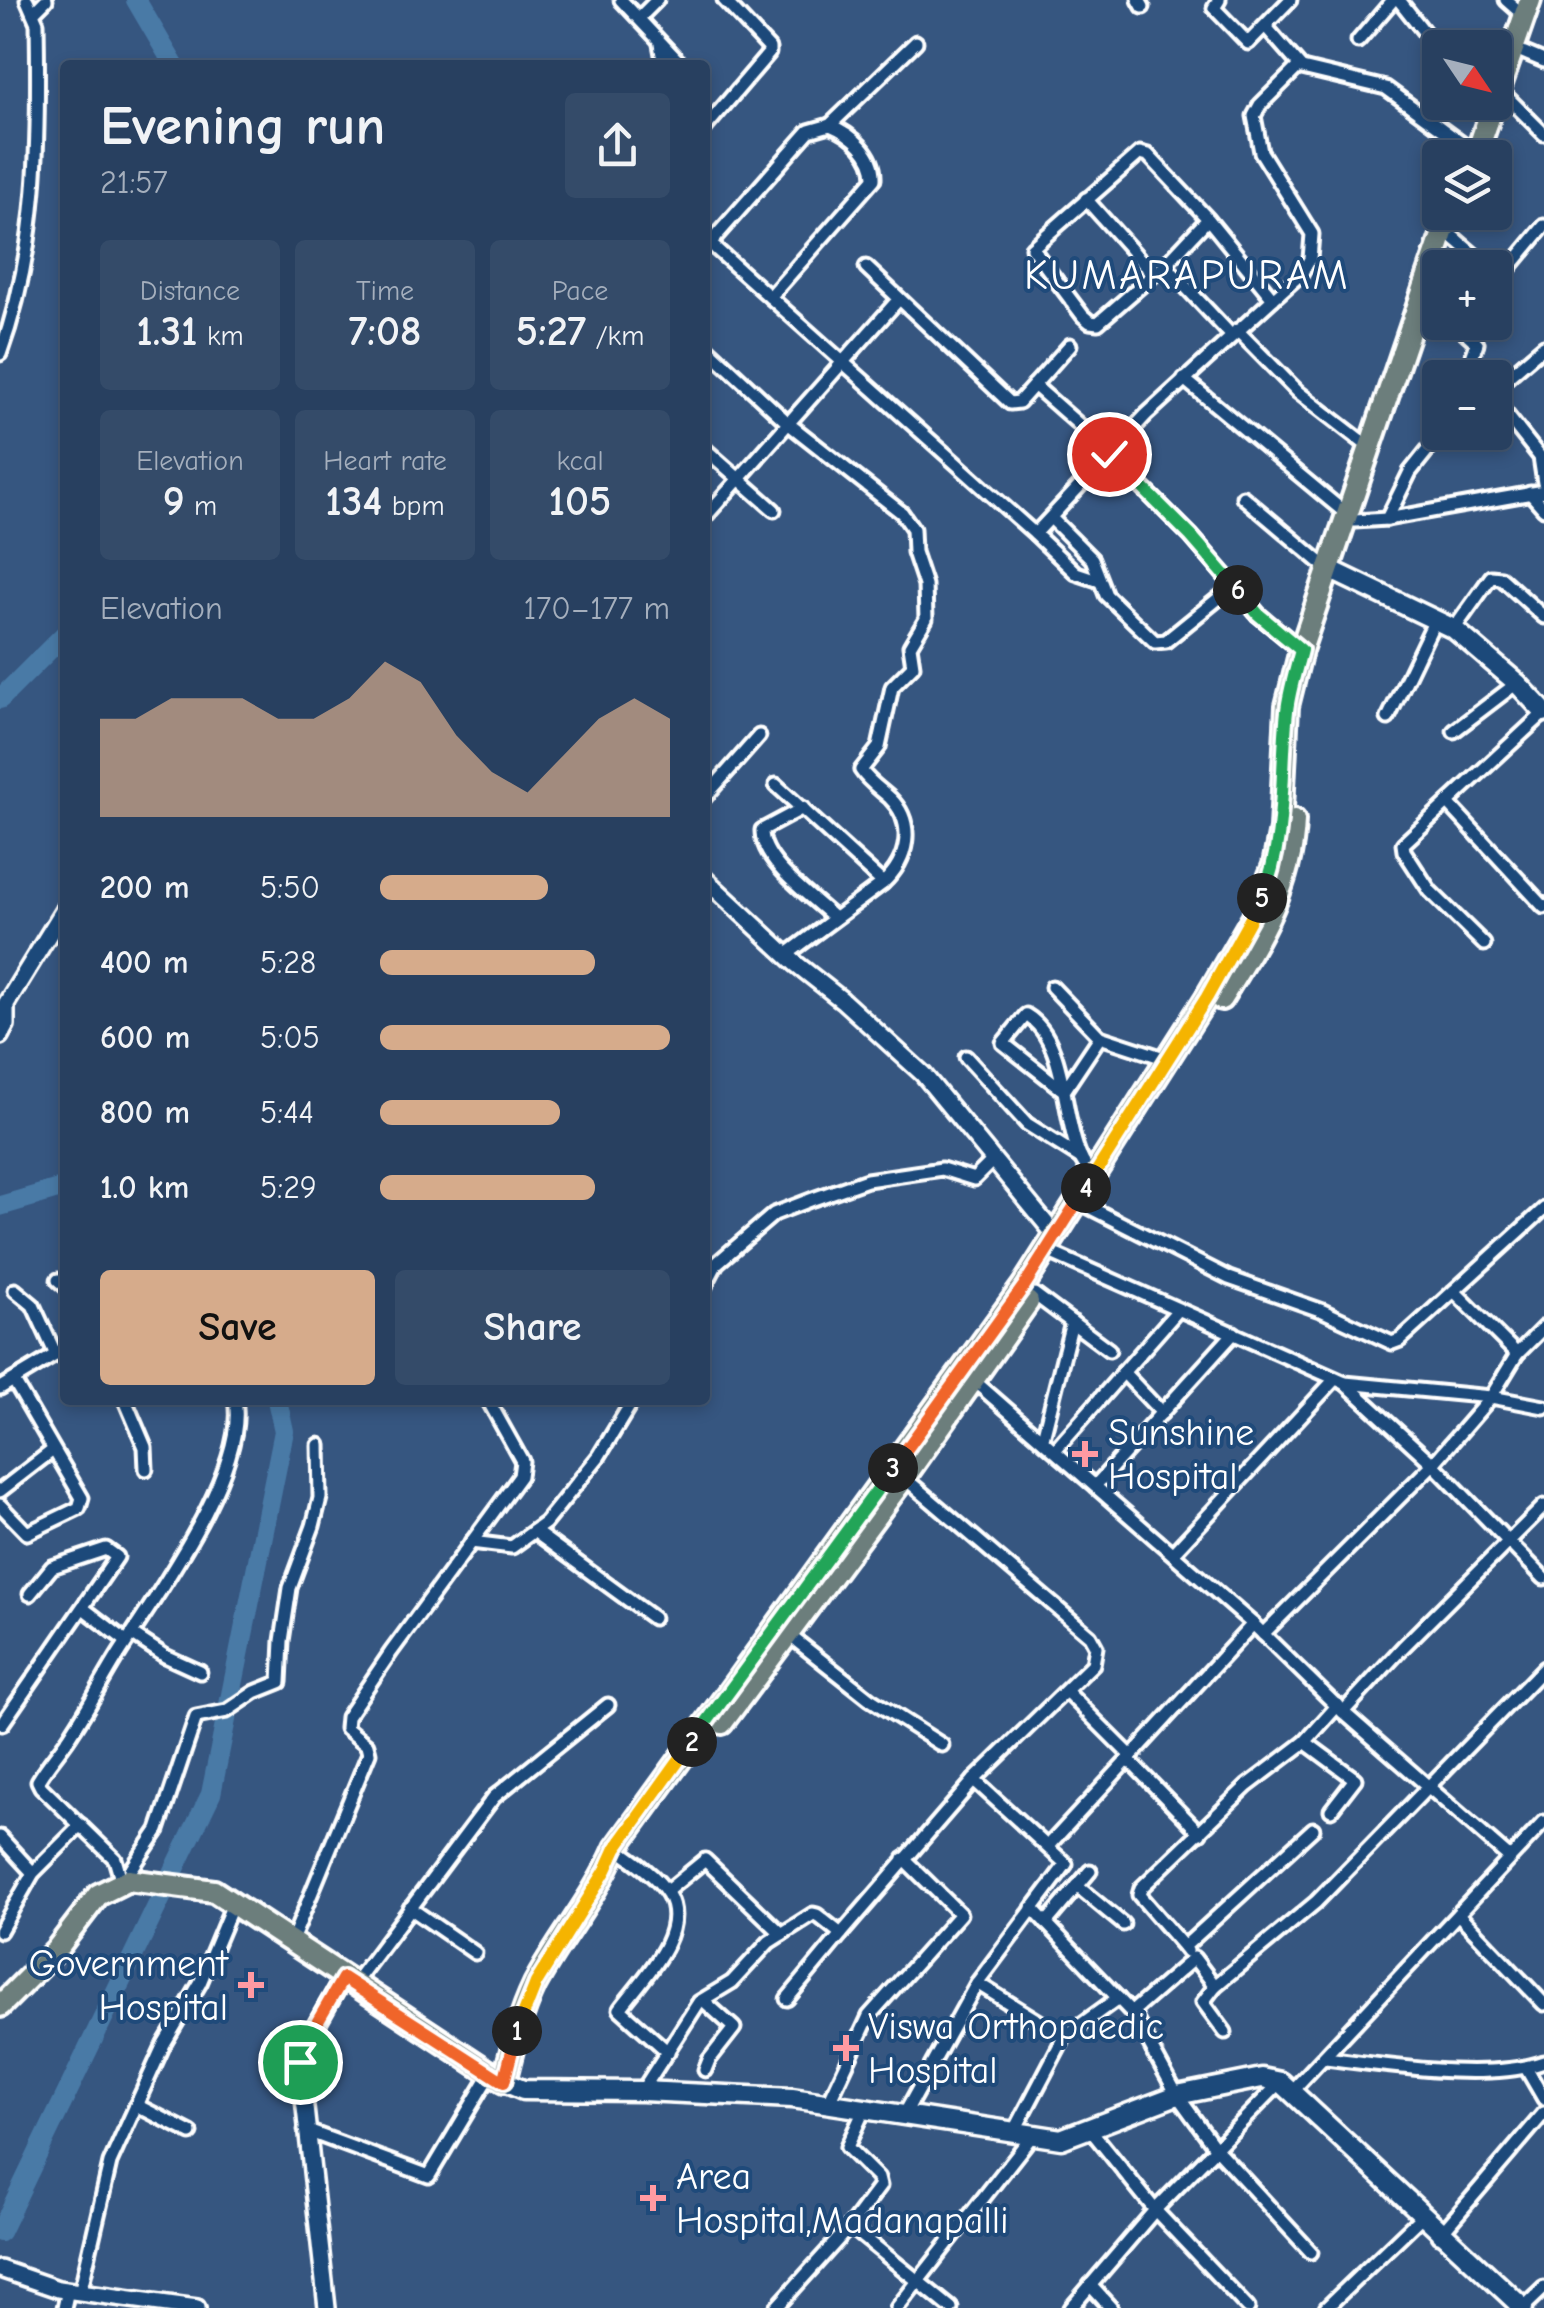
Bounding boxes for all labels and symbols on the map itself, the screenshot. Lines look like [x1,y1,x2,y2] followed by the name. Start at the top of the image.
[1422,30,1512,120] north arrow
[1024,251,1350,300] district label: KUMARAPURAM
[1067,412,1152,497] pin
[1213,565,1263,615] pin: 6
[1237,873,1287,923] pin: 5
[1061,1163,1111,1213] pin: 4
[1108,1411,1254,1499] place label: Sunshine Hospital
[1072,1441,1098,1467] marker: Sunshine Hospital
[868,1443,918,1493] pin: 3
[667,1717,717,1767] pin: 2
[28,1942,229,2030] place label: Government Hospital
[238,1972,264,1998] marker: Government Hospital
[868,2005,1164,2093] place label: Viswa Orthopaedic Hospital
[492,2006,542,2056] pin: 1
[258,2020,343,2105] pin
[833,2035,859,2061] marker: Viswa Orthopaedic Hospital
[676,2155,1009,2243] place label: Area Hospital,Madanapalli
[640,2185,666,2211] marker: Area Hospital,Madanapalli

